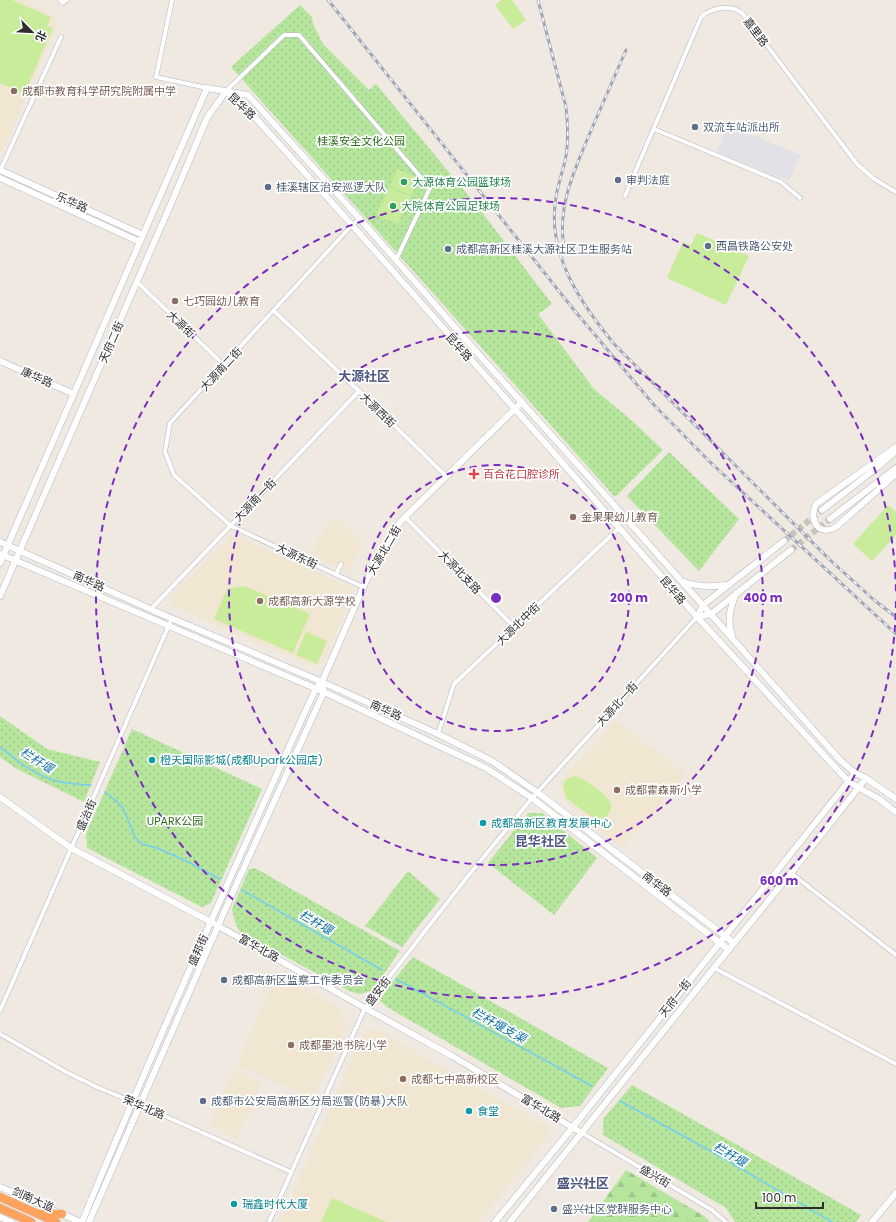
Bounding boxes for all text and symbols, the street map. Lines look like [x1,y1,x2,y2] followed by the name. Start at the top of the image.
[12,12,52,52] north arrow
[740,14,772,50] street label: 嘉里路
[32,28,51,44] text: 北
[22,83,176,99] place label: 成都市教育科学研究院附属中学
[9,86,19,96] marker: 成都市教育科学研究院附属中学
[224,89,260,123] street label: 昆华路
[703,119,780,135] place label: 双流车站派出所
[690,122,700,132] marker: 双流车站派出所
[317,133,405,149] park label: 桂溪安全文化公园
[626,172,670,188] place label: 审判法庭
[412,174,511,190] place label: 大源体育公园篮球场
[613,175,623,185] marker: 审判法庭
[399,177,409,187] marker: 大源体育公园篮球场
[276,179,386,195] place label: 桂溪辖区治安巡逻大队
[263,182,273,192] marker: 桂溪辖区治安巡逻大队
[54,188,90,216] street label: 乐华路
[401,198,500,214] place label: 大院体育公园足球场
[388,201,398,211] marker: 大院体育公园足球场
[716,238,793,254] place label: 西昌铁路公安处
[456,241,632,257] place label: 成都高新区桂溪大源社区卫生服务站
[703,241,713,251] marker: 西昌铁路公安处
[443,244,453,254] marker: 成都高新区桂溪大源社区卫生服务站
[183,293,260,309] place label: 七巧园幼儿教育
[170,296,180,306] marker: 七巧园幼儿教育
[164,307,198,341] street label: 大源街
[95,319,127,365] street label: 天府二街
[442,329,476,365] street label: 昆华路
[196,343,246,395] street label: 大源南二街
[19,363,55,391] street label: 康华路
[338,367,390,386] district label: 大源社区
[357,389,399,431] street label: 大源西街
[483,466,560,482] place label: 百合花口腔诊所
[468,468,480,480] marker: 百合花口腔诊所
[230,475,280,525] street label: 大源南一街
[581,509,658,525] place label: 金果果幼儿教育
[568,512,578,522] marker: 金果果幼儿教育
[363,522,405,578] street label: 大源北二街
[274,539,320,573] street label: 大源东街
[435,547,485,597] street label: 大源北支路
[71,567,107,595] street label: 南华路
[656,572,690,608] street label: 昆华路
[610,589,648,606] text: 200 m
[743,589,783,606] text: 400 m
[489,591,503,605] centre of rings
[268,593,356,609] place label: 成都高新大源学校
[255,596,265,606] marker: 成都高新大源学校
[493,599,543,649] street label: 大源北中街
[593,678,641,730] street label: 大源北一街
[368,696,404,724] street label: 南华路
[17,743,58,778] water label: 栏杆堰
[160,752,323,768] place label: 橙天国际影城(成都Upark公园店)
[147,755,157,765] marker: 橙天国际影城(成都Upark公园店)
[625,782,702,798] place label: 成都霍森斯小学
[612,785,622,795] marker: 成都霍森斯小学
[72,797,100,833] street label: 盛治街
[147,813,203,829] park label: UPARK公园
[491,815,612,831] place label: 成都高新区教育发展中心
[478,818,488,828] marker: 成都高新区教育发展中心
[515,832,567,851] district label: 昆华社区
[639,868,675,900] street label: 南华路
[760,872,799,889] text: 600 m
[296,906,338,939] water label: 栏杆堰
[236,930,282,966] street label: 富华北路
[184,932,212,968] street label: 盛邦街
[232,972,364,988] place label: 成都高新区监察工作委员会
[362,973,394,1009] street label: 盛安街
[219,975,229,985] marker: 成都高新区监察工作委员会
[655,976,695,1020] street label: 天府一街
[469,1003,531,1048] water label: 栏杆堰支渠
[299,1037,387,1053] place label: 成都墨池书院小学
[286,1040,296,1050] marker: 成都墨池书院小学
[411,1071,499,1087] place label: 成都七中高新校区
[398,1074,408,1084] marker: 成都七中高新校区
[518,1090,564,1126] street label: 富华北路
[121,1091,167,1123] street label: 荣华北路
[211,1093,408,1109] place label: 成都市公安局高新区分局巡警(防暴)大队
[198,1096,208,1106] marker: 成都市公安局高新区分局巡警(防暴)大队
[477,1103,499,1119] place label: 食堂
[464,1106,474,1116] marker: 食堂
[710,1138,752,1171] water label: 栏杆堰
[637,1161,673,1191] street label: 盛兴街
[557,1174,609,1193] district label: 盛兴社区
[10,1183,56,1215] street label: 剑南大道
[756,1184,823,1210] scale bar
[762,1189,796,1206] text: 100 m
[242,1196,308,1212] place label: 瑞鑫时代大厦
[229,1199,239,1209] marker: 瑞鑫时代大厦
[562,1201,672,1217] place label: 盛兴社区党群服务中心
[549,1204,559,1214] marker: 盛兴社区党群服务中心

